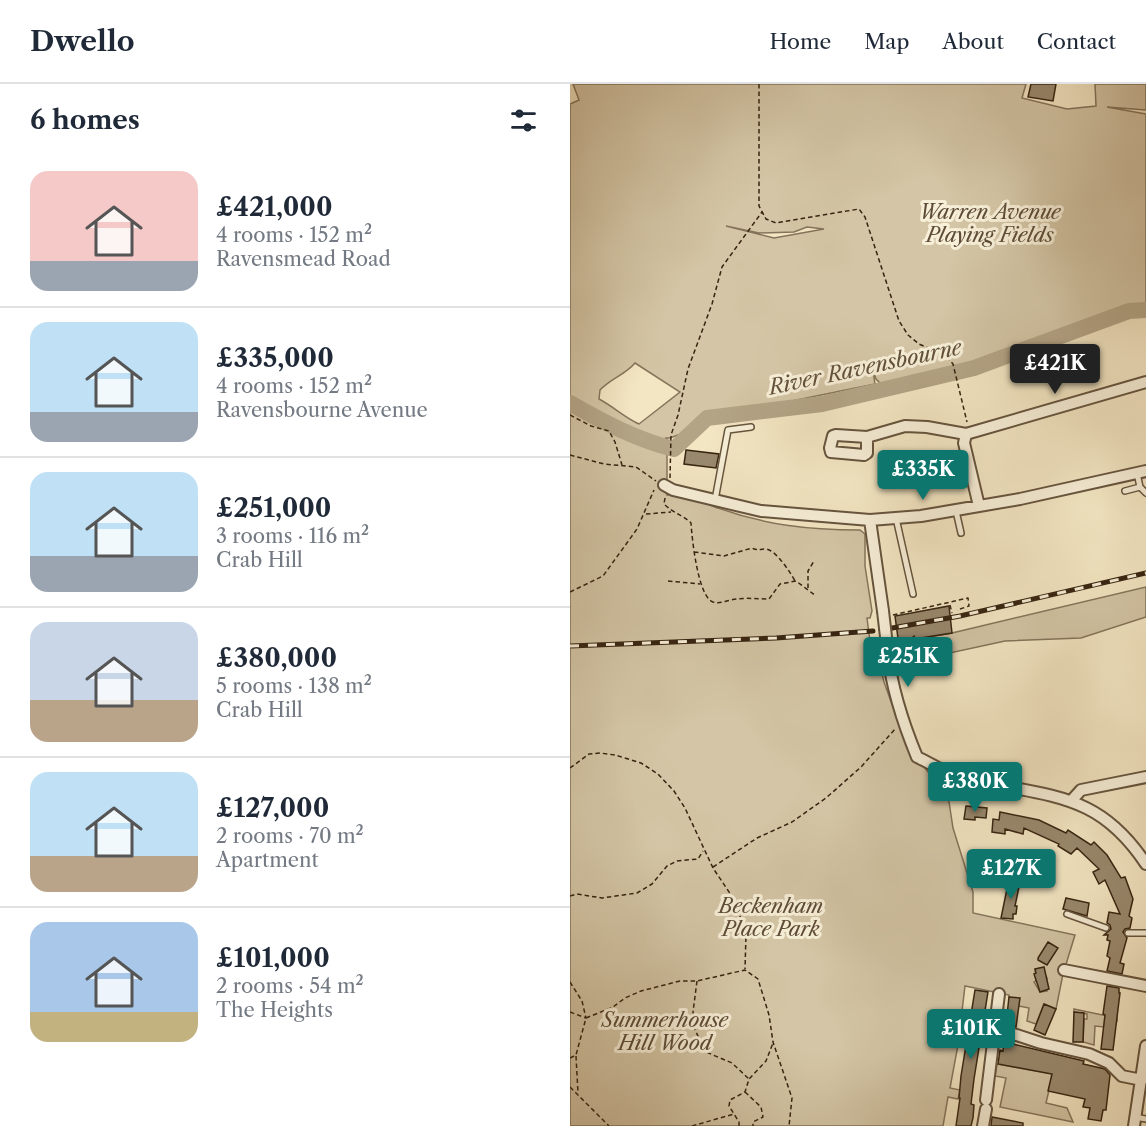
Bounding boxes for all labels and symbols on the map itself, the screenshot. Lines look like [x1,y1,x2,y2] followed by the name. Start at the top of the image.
[919,200,1062,247] park label: Warren Avenue Playing Fields
[764,334,965,400] water label: River Ravensbourne
[1013,344,1097,395] pin: £421K
[881,450,965,501] pin: £335K
[866,637,950,688] pin: £251K
[933,762,1017,813] pin: £380K
[969,849,1053,900] pin: £127K
[717,894,823,941] park label: Beckenham Place Park
[601,1008,730,1055] park label: Summerhouse Hill Wood
[929,1009,1013,1060] pin: £101K

